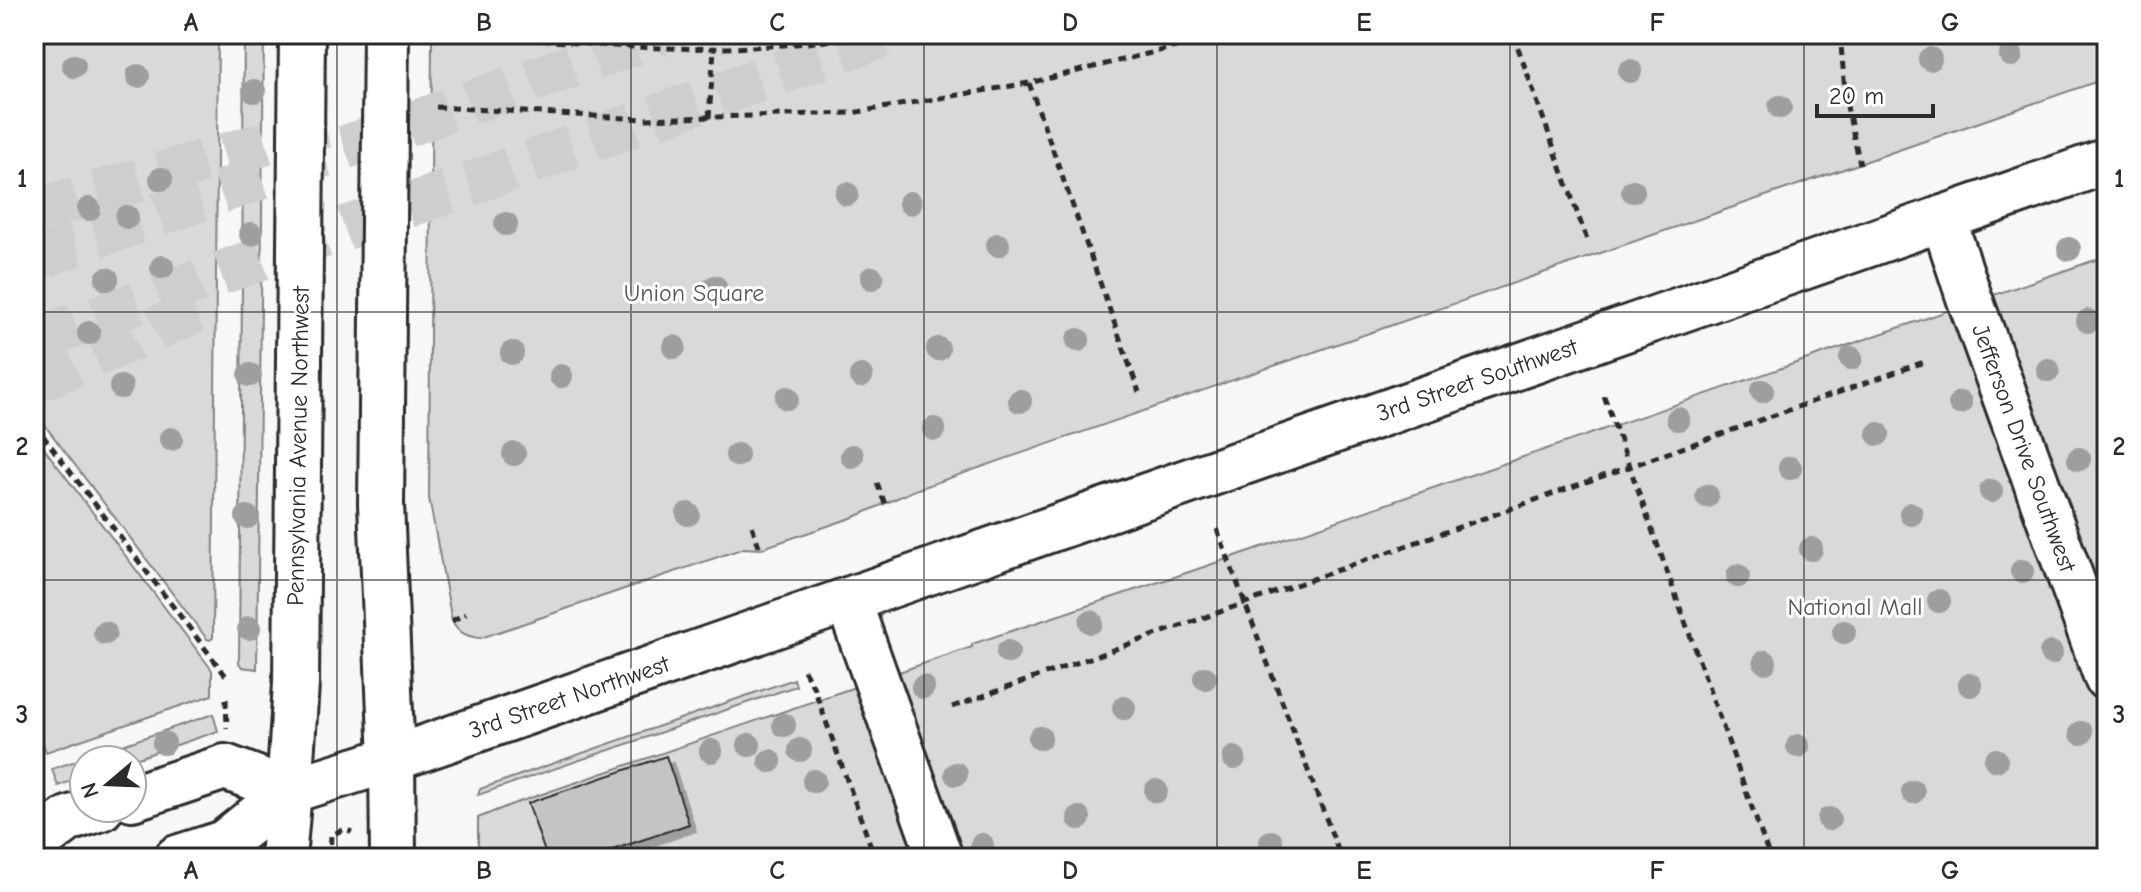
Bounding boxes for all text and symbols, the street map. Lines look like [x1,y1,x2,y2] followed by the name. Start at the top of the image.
[184,8,199,38] text: A
[476,8,492,38] text: B
[769,8,785,38] text: C
[1062,8,1078,38] text: D
[1356,8,1372,38] text: E
[1649,8,1665,38] text: F
[1941,8,1959,38] text: G
[1817,68,1933,118] scale bar
[1829,82,1884,110] text: 20 m
[17,164,27,194] text: 1
[2114,164,2124,194] text: 1
[624,279,764,307] park label: Union Square
[281,285,315,606] street label: Pennsylvania Avenue Northwest
[1966,320,2082,577] street label: Jefferson Drive Southwest
[1373,332,1582,428] street label: 3rd Street Southwest
[16,432,28,462] text: 2
[2113,432,2125,462] text: 2
[1787,593,1923,621] park label: National Mall
[465,649,674,744] street label: 3rd Street Northwest
[16,700,28,730] text: 3
[2113,700,2125,730] text: 3
[68,744,148,824] north arrow
[75,779,105,801] text: N
[184,856,199,886] text: A
[476,856,492,886] text: B
[769,856,785,886] text: C
[1062,856,1078,886] text: D
[1356,856,1372,886] text: E
[1649,856,1665,886] text: F
[1941,856,1959,886] text: G

